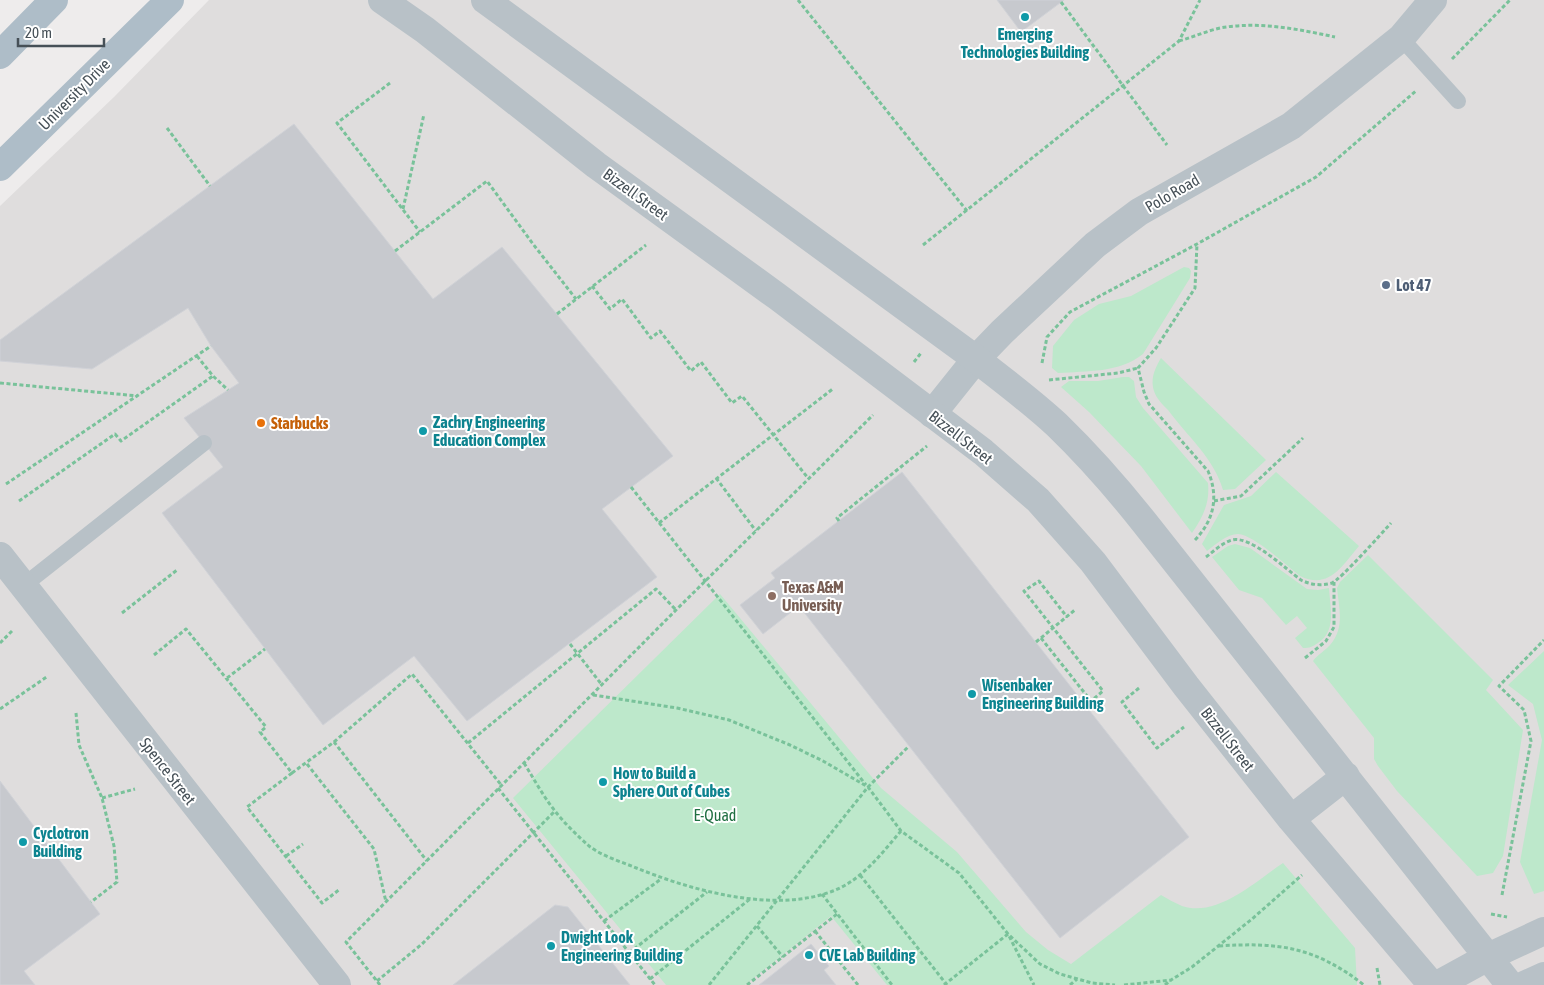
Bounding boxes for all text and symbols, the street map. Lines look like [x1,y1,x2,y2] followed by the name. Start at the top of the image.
[1019,11,1031,23] marker: Emerging Technologies Building
[18,15,104,47] scale bar
[25,24,52,41] text: 20 m
[961,25,1089,61] place label: Emerging Technologies Building
[35,55,114,134] street label: University Drive
[600,164,672,224] street label: Bizzell Street
[1142,170,1202,216] street label: Polo Road
[1396,276,1432,294] place label: Lot 47
[1380,279,1392,291] marker: Lot 47
[926,407,997,468] street label: Bizzell Street
[433,413,546,449] place label: Zachry Engineering Education Complex
[271,414,329,432] place label: Starbucks
[255,417,267,429] marker: Starbucks
[417,425,429,437] marker: Zachry Engineering Education Complex
[782,578,844,614] place label: Texas A&M University
[766,590,778,602] marker: Texas A&M University
[981,676,1104,712] place label: Wisenbaker Engineering Building
[966,688,978,700] marker: Wisenbaker Engineering Building
[1198,704,1259,775] street label: Bizzell Street
[136,734,200,809] street label: Spence Street
[613,764,730,800] place label: How to Build a Sphere Out of Cubes
[597,776,609,788] marker: How to Build a Sphere Out of Cubes
[694,806,736,824] park label: E-Quad
[33,824,89,860] place label: Cyclotron Building
[17,836,29,848] marker: Cyclotron Building
[561,928,683,964] place label: Dwight Look Engineering Building
[545,940,557,952] marker: Dwight Look Engineering Building
[819,946,916,964] place label: CVE Lab Building
[803,949,815,961] marker: CVE Lab Building

